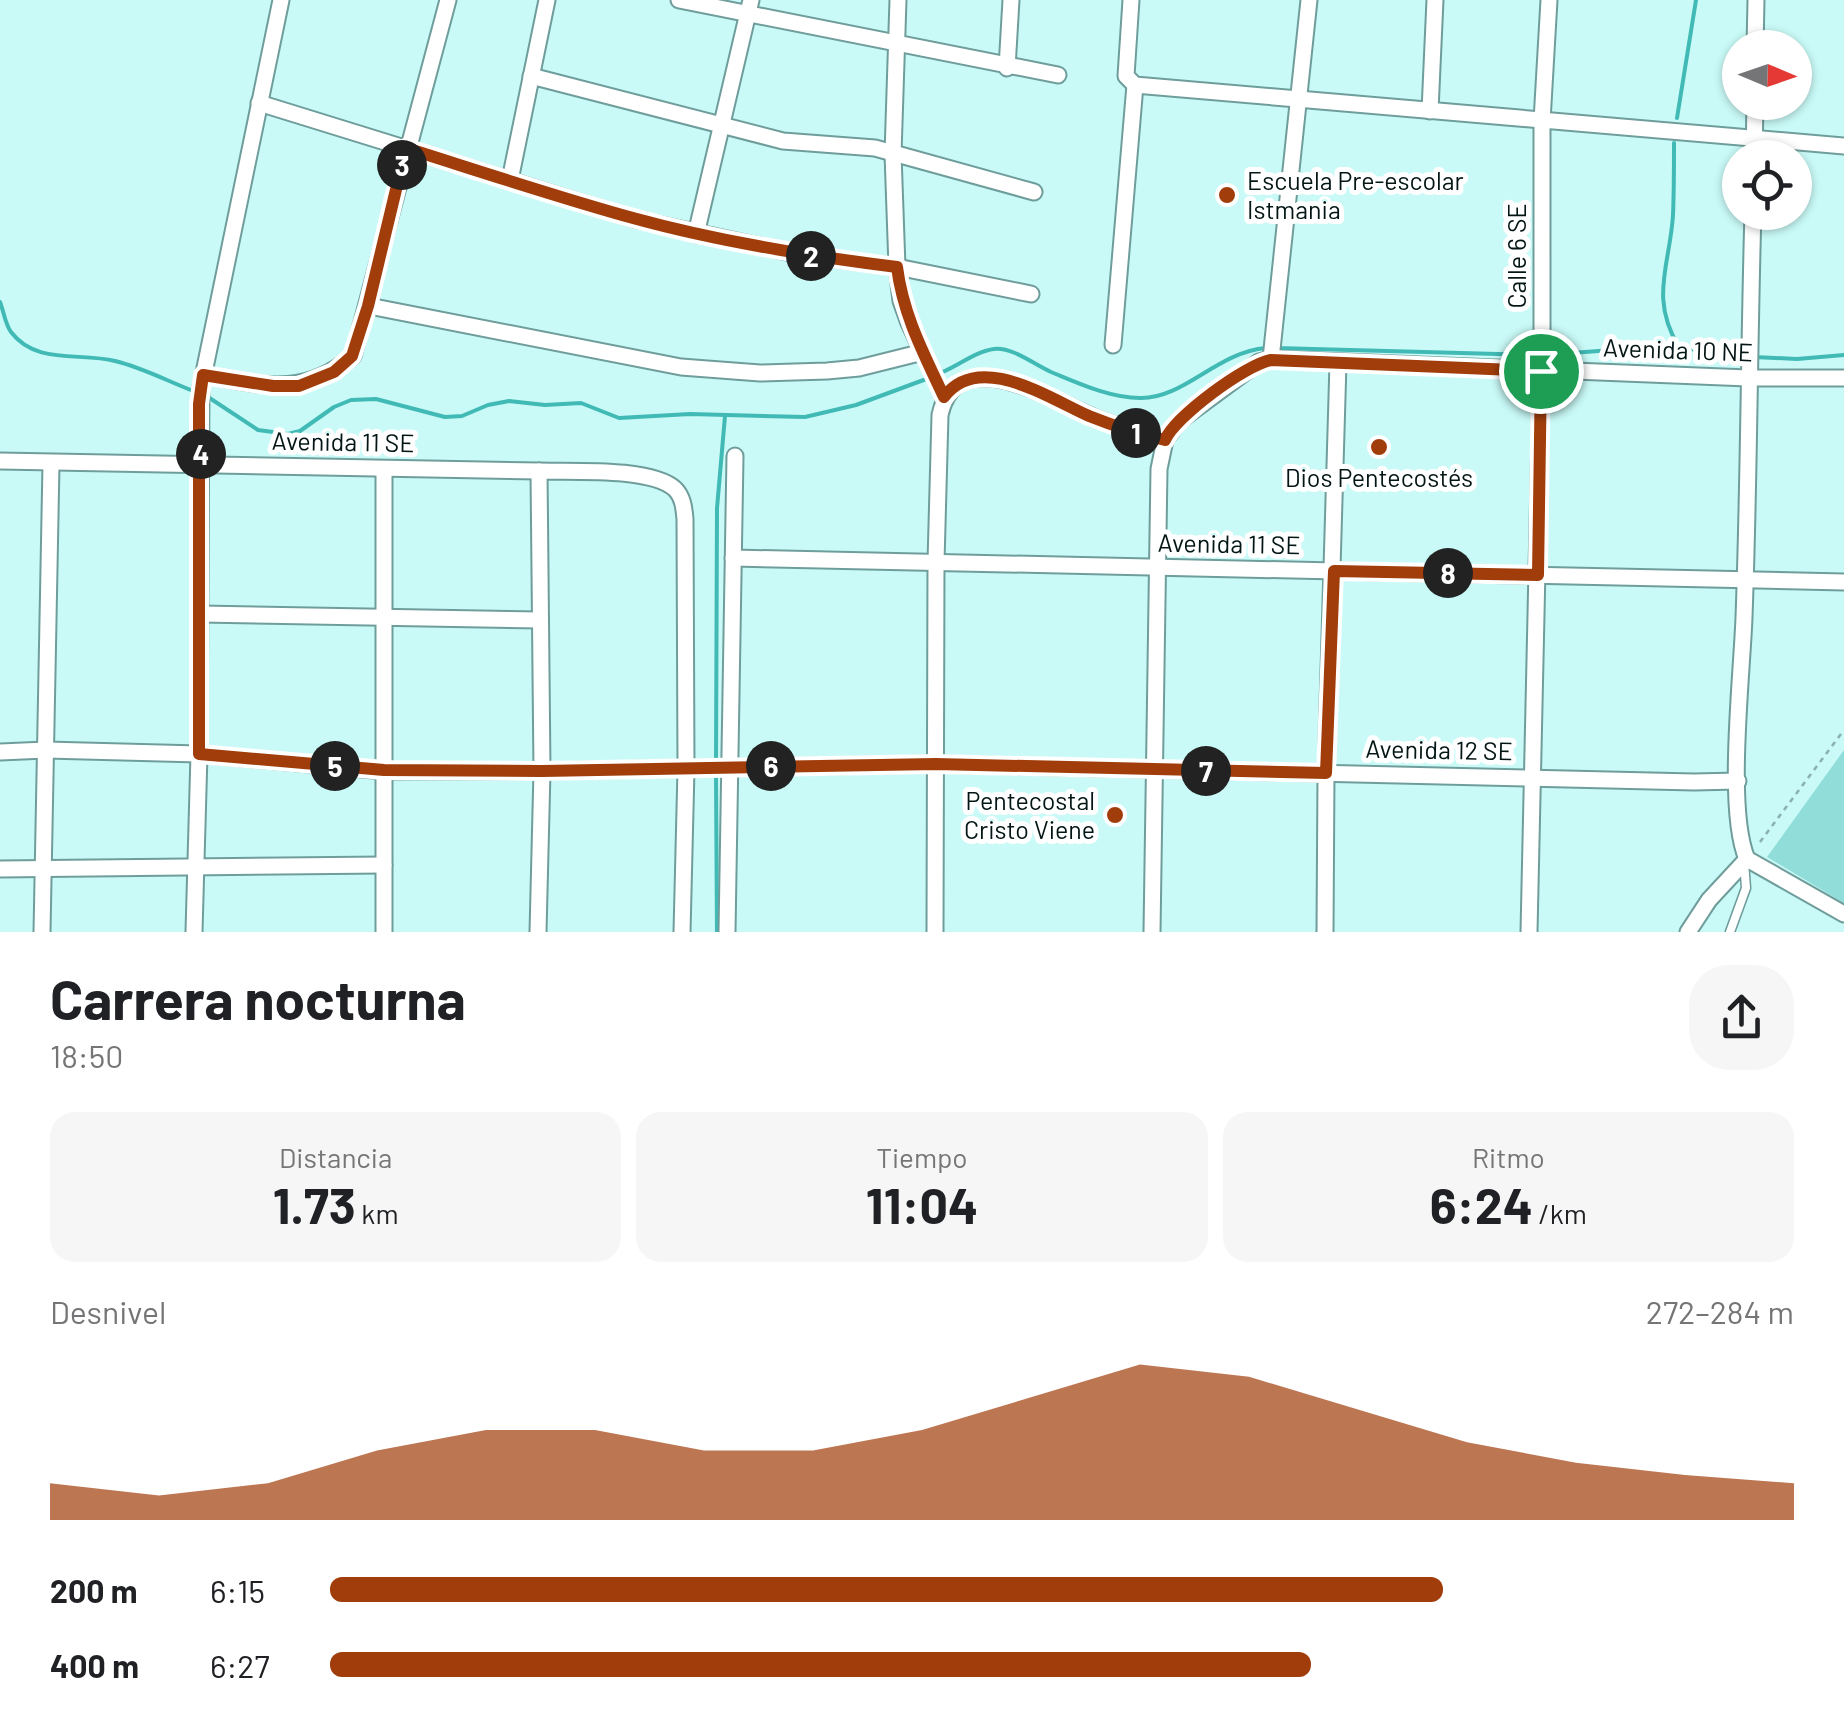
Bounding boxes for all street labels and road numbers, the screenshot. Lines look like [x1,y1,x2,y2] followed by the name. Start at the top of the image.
[1501,203,1531,309] street label: Calle 6 SE
[1603,331,1754,367] street label: Avenida 10 NE
[271,425,415,457] street label: Avenida 11 SE
[1157,527,1301,559] street label: Avenida 11 SE
[1365,733,1513,765] street label: Avenida 12 SE

